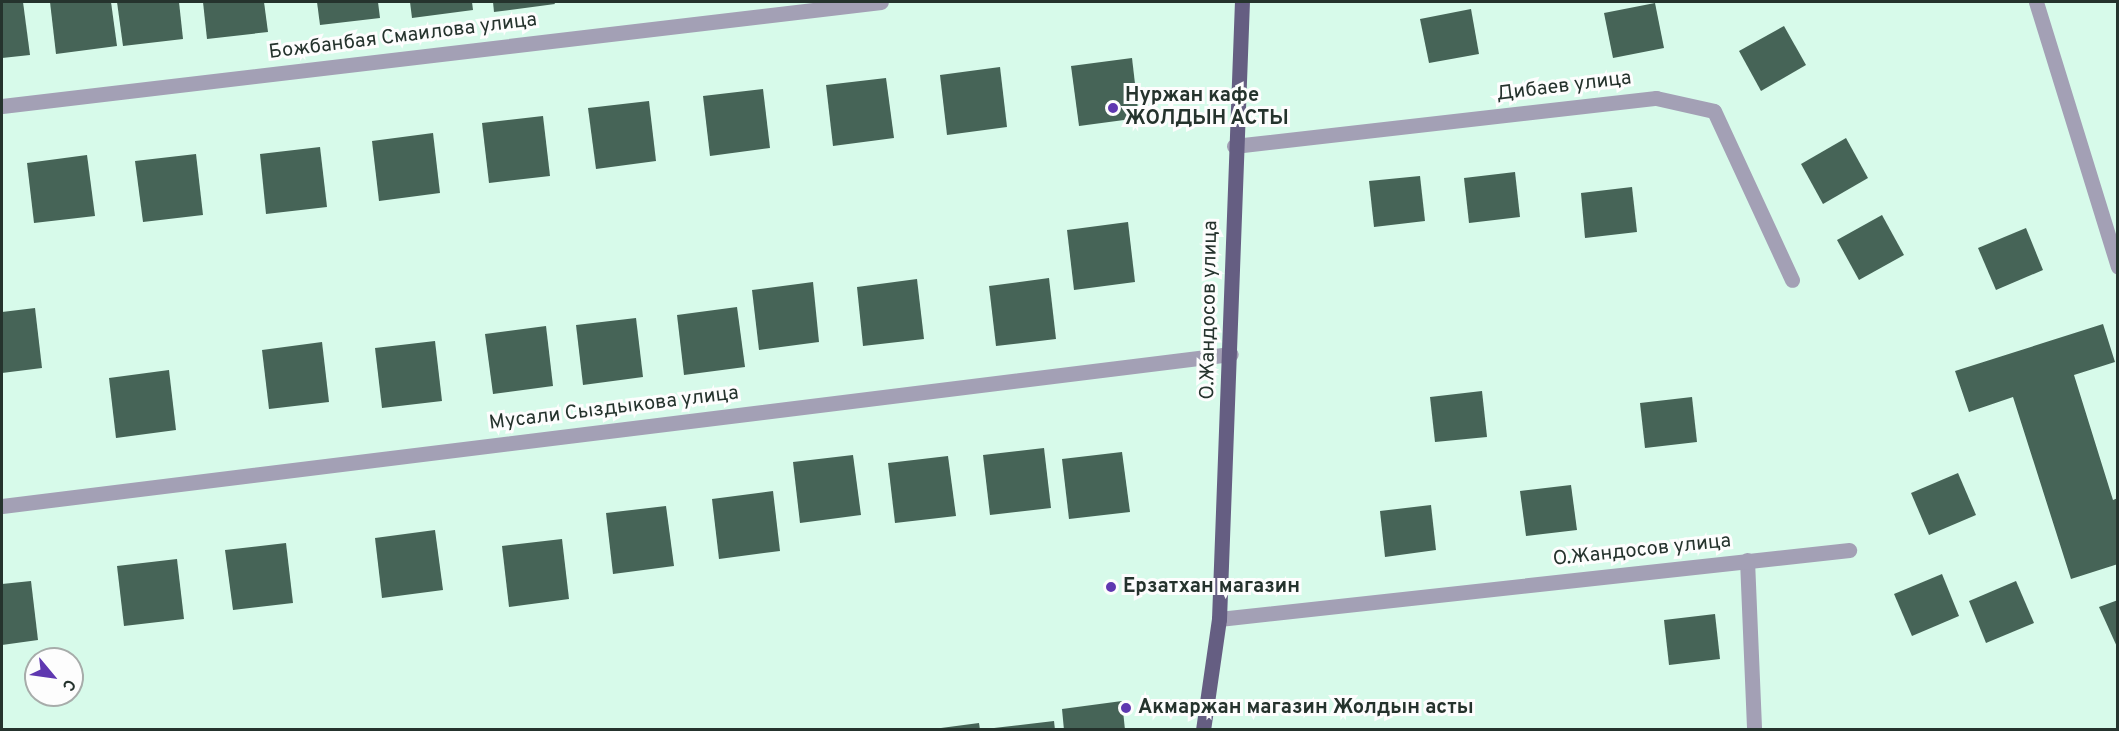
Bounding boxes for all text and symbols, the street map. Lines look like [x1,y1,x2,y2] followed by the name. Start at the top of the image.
[268,9,538,65] street label: Божбанбая Смаилова улица
[1495,67,1633,107] street label: Дибаев улица
[1125,84,1289,131] place label: Нуржан кафе ЖОЛДЫН АСТЫ
[1106,101,1120,115] marker: Нуржан кафе ЖОЛДЫН АСТЫ
[1196,220,1224,400] street label: О.Жандосов улица
[488,382,740,436] street label: Мусали Сыздыкова улица
[1552,530,1732,572] street label: О.Жандосов улица
[1123,575,1300,599] place label: Ерзатхан магазин
[1104,580,1118,594] marker: Ерзатхан магазин
[24,647,84,707] north arrow
[57,675,79,694] text: С
[1138,696,1474,720] place label: Акмаржан магазин Жолдын асты
[1119,701,1133,715] marker: Акмаржан магазин Жолдын асты

